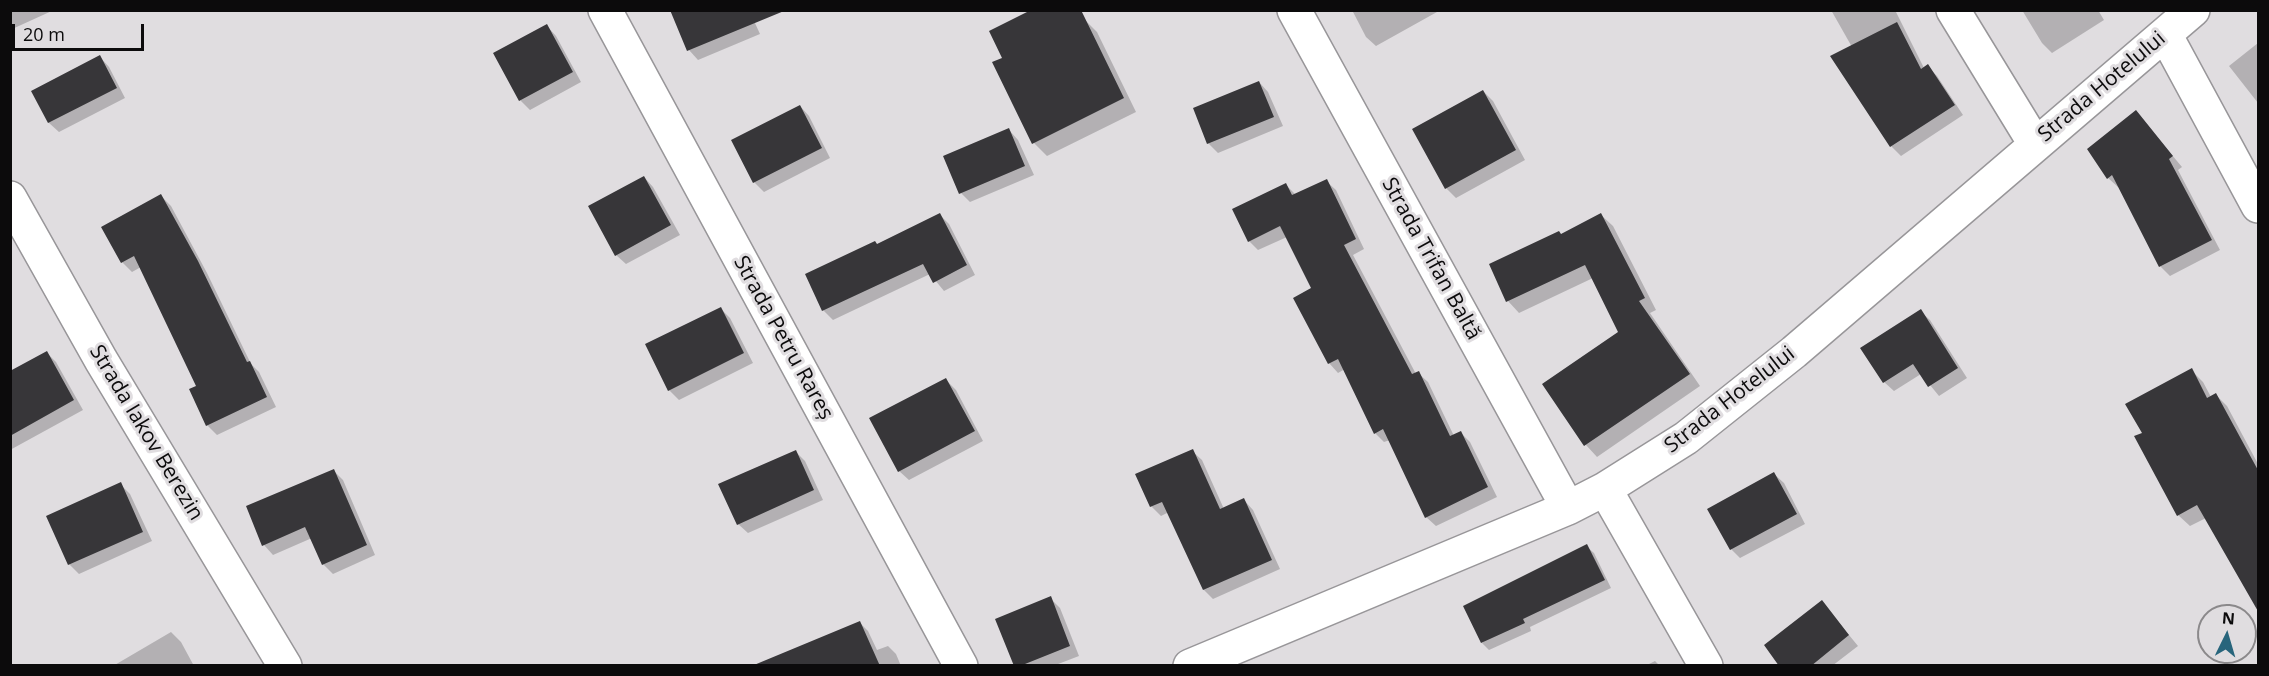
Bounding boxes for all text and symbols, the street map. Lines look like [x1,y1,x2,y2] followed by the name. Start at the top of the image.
[15,12,147,50] scale bar
[23,22,65,46] text: 20 m
[2033,26,2171,148] street label: Strada Hotelului
[1376,174,1486,344] street label: Strada Trifan Baltă
[728,252,838,424] street label: Strada Petru Rareș
[84,341,208,525] street label: Strada Iakov Berezin
[1660,341,1800,459] street label: Strada Hotelului
[2197,604,2257,664] north arrow
[2221,607,2236,630] text: N

